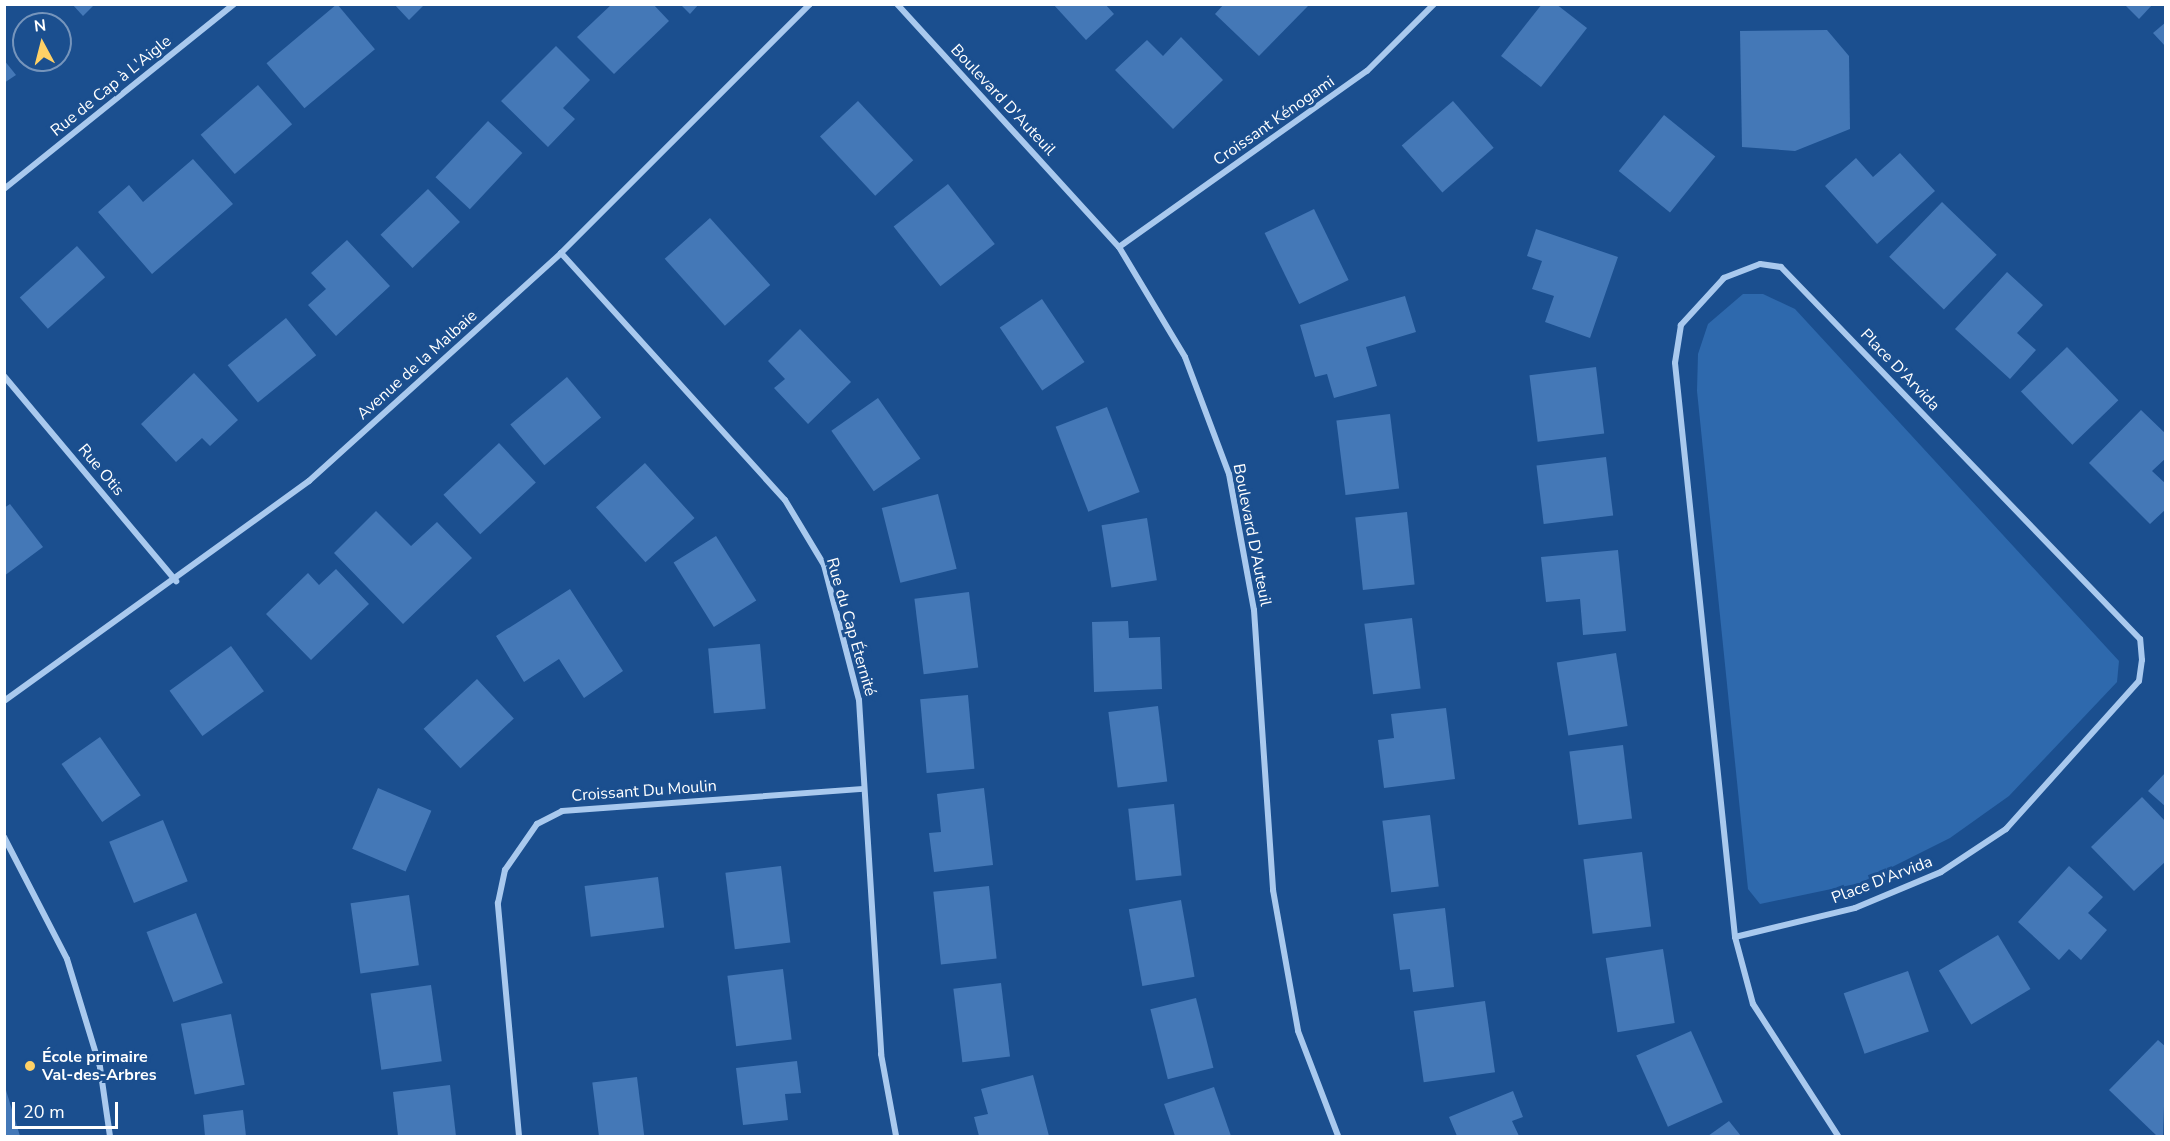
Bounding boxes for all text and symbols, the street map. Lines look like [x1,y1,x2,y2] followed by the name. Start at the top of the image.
[12,12,72,72] north arrow
[33,14,47,38] text: N
[47,32,175,140] street label: Rue de Cap à L'Aigle
[947,40,1059,160] street label: Boulevard D'Auteuil
[1210,72,1338,170] street label: Croissant Kénogami
[353,306,481,424] street label: Avenue de la Malbaie
[1856,325,1944,415] street label: Place D'Arvida
[74,440,128,500] street label: Rue Otis
[1229,462,1275,608] street label: Boulevard D'Auteuil
[822,556,880,698] street label: Rue du Cap Éternité
[571,776,717,806] street label: Croissant Du Moulin
[1829,852,1935,908] street label: Place D'Arvida
[42,1047,157,1085] place label: École primaire Val-des-Arbres
[23,1059,37,1073] marker: École primaire Val-des-Arbres
[15,1090,122,1128] scale bar
[23,1100,65,1124] text: 20 m

